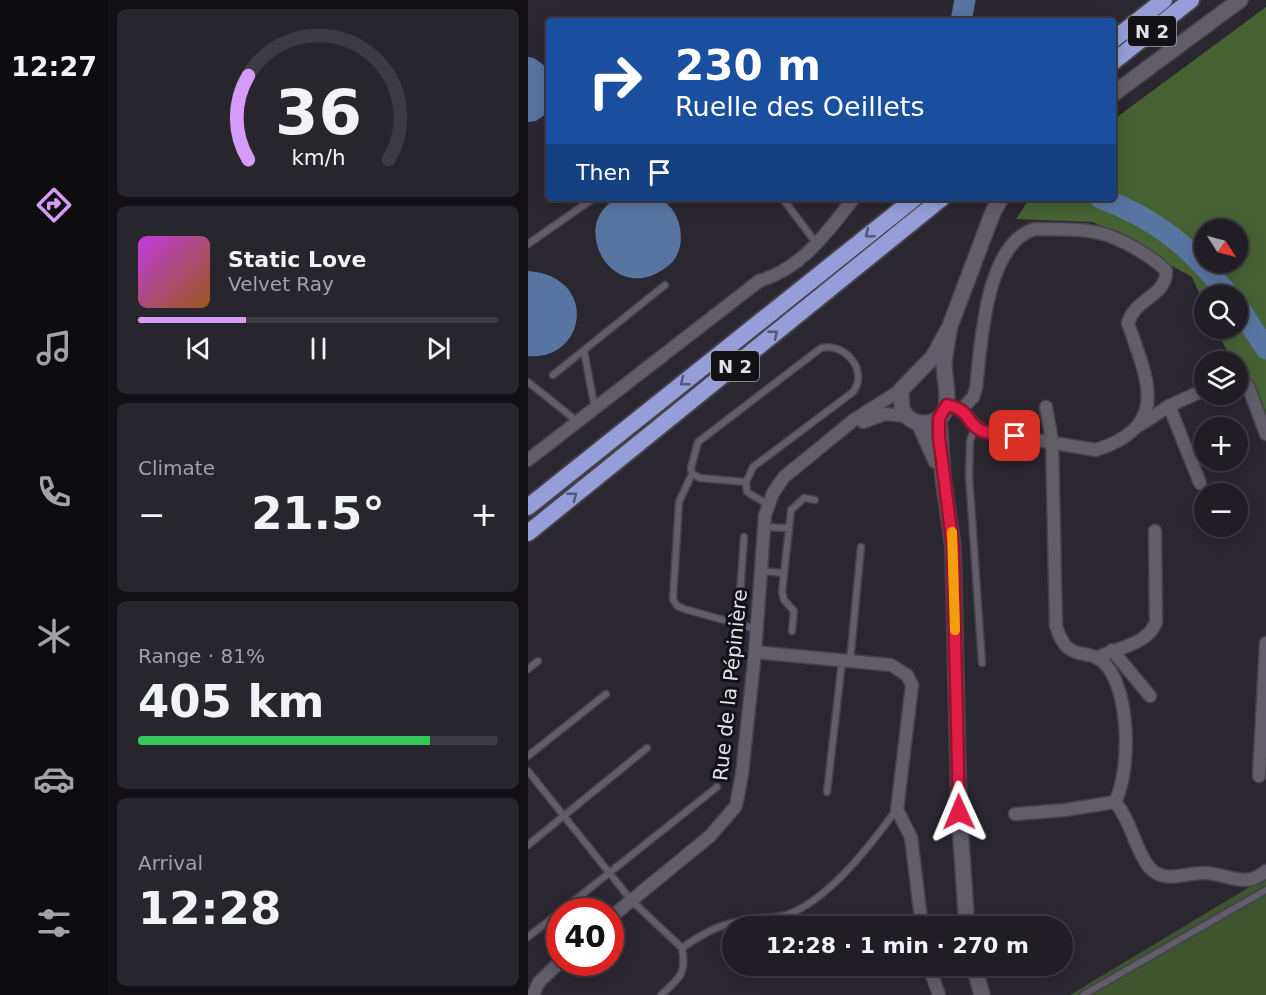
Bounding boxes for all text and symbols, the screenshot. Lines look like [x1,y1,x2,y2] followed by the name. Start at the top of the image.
[1128,16,1176,46] road number: N 2
[675,41,821,90] text: 230 m
[576,42,654,120] icon: right
[11,51,97,82] text: 12:27
[275,76,361,149] text: 36
[675,91,925,122] text: Ruelle des Oeillets
[291,145,345,170] text: km/h
[643,156,676,189] icon: arrive
[576,160,631,185] text: Then
[33,184,75,226] icon: directions
[1194,219,1248,273] north arrow
[1194,219,1248,537] map controls
[865,227,876,238] one-way arrow
[228,247,366,272] text: Static Love
[228,272,334,296] text: Velvet Ray
[1194,285,1248,339] button: search
[33,327,75,369] icon: music
[767,330,778,341] one-way arrow
[182,332,215,365] icon: previous
[302,332,335,365] icon: pause
[422,332,455,365] icon: next
[711,351,759,381] road number: N 2
[1194,351,1248,405] button: layers
[680,375,691,386] one-way arrow
[989,410,1040,461] pin
[1194,417,1248,471] button: +
[998,419,1031,452] icon: arrive
[138,456,215,480] text: Climate
[33,471,75,513] icon: phone
[1194,483,1248,537] button: −
[251,487,385,540] text: 21.5°
[567,493,578,504] one-way arrow
[138,495,166,534] text: −
[470,495,498,534] text: +
[708,588,752,782] street label: Rue de la Pépinière
[33,615,75,657] icon: climate
[138,644,265,668] text: Range · 81%
[138,675,324,728] text: 405 km
[33,758,75,800] icon: car
[927,780,991,844] position arrow
[138,851,203,875] text: Arrival
[138,882,281,935] text: 12:28
[546,898,624,976] speed limit sign: 40
[33,902,75,944] icon: filters
[766,933,1029,958] text: 12:28 · 1 min · 270 m

